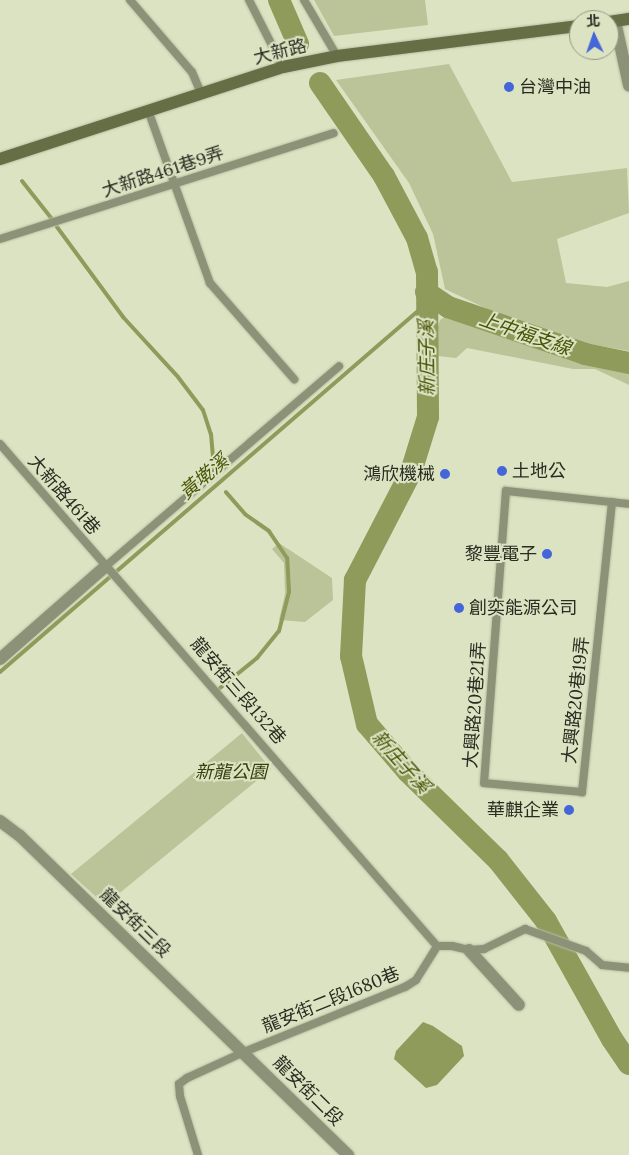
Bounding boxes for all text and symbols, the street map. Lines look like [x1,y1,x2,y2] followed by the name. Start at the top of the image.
[569,10,619,60] north arrow
[586,12,601,30] text: 北
[251,35,309,69] street label: 大新路
[519,76,591,98] place label: 台灣中油
[503,81,515,93] marker: 台灣中油
[99,142,227,202] street label: 大新路461巷9弄
[476,308,574,360] water label: 上中福支線
[415,320,439,396] water label: 新庄子溪
[175,450,233,504] water label: 黃墘溪
[23,451,105,539] street label: 大新路461巷
[512,460,566,482] place label: 土地公
[363,463,435,485] place label: 鴻欣機械
[496,465,508,477] marker: 土地公
[439,468,451,480] marker: 鴻欣機械
[465,543,537,565] place label: 黎豐電子
[541,548,553,560] marker: 黎豐電子
[469,597,577,619] place label: 創奕能源公司
[453,602,465,614] marker: 創奕能源公司
[186,633,290,749] street label: 龍安街三段132巷
[559,635,593,765] street label: 大興路20巷19弄
[460,641,490,769] street label: 大興路20巷21弄
[367,726,435,798] water label: 新庄子溪
[195,761,267,783] park label: 新龍公園
[487,799,559,821] place label: 華麒企業
[563,804,575,816] marker: 華麒企業
[95,884,175,962] street label: 龍安街三段
[259,963,403,1037] street label: 龍安街二段1680巷
[269,1052,347,1130] street label: 龍安街二段

